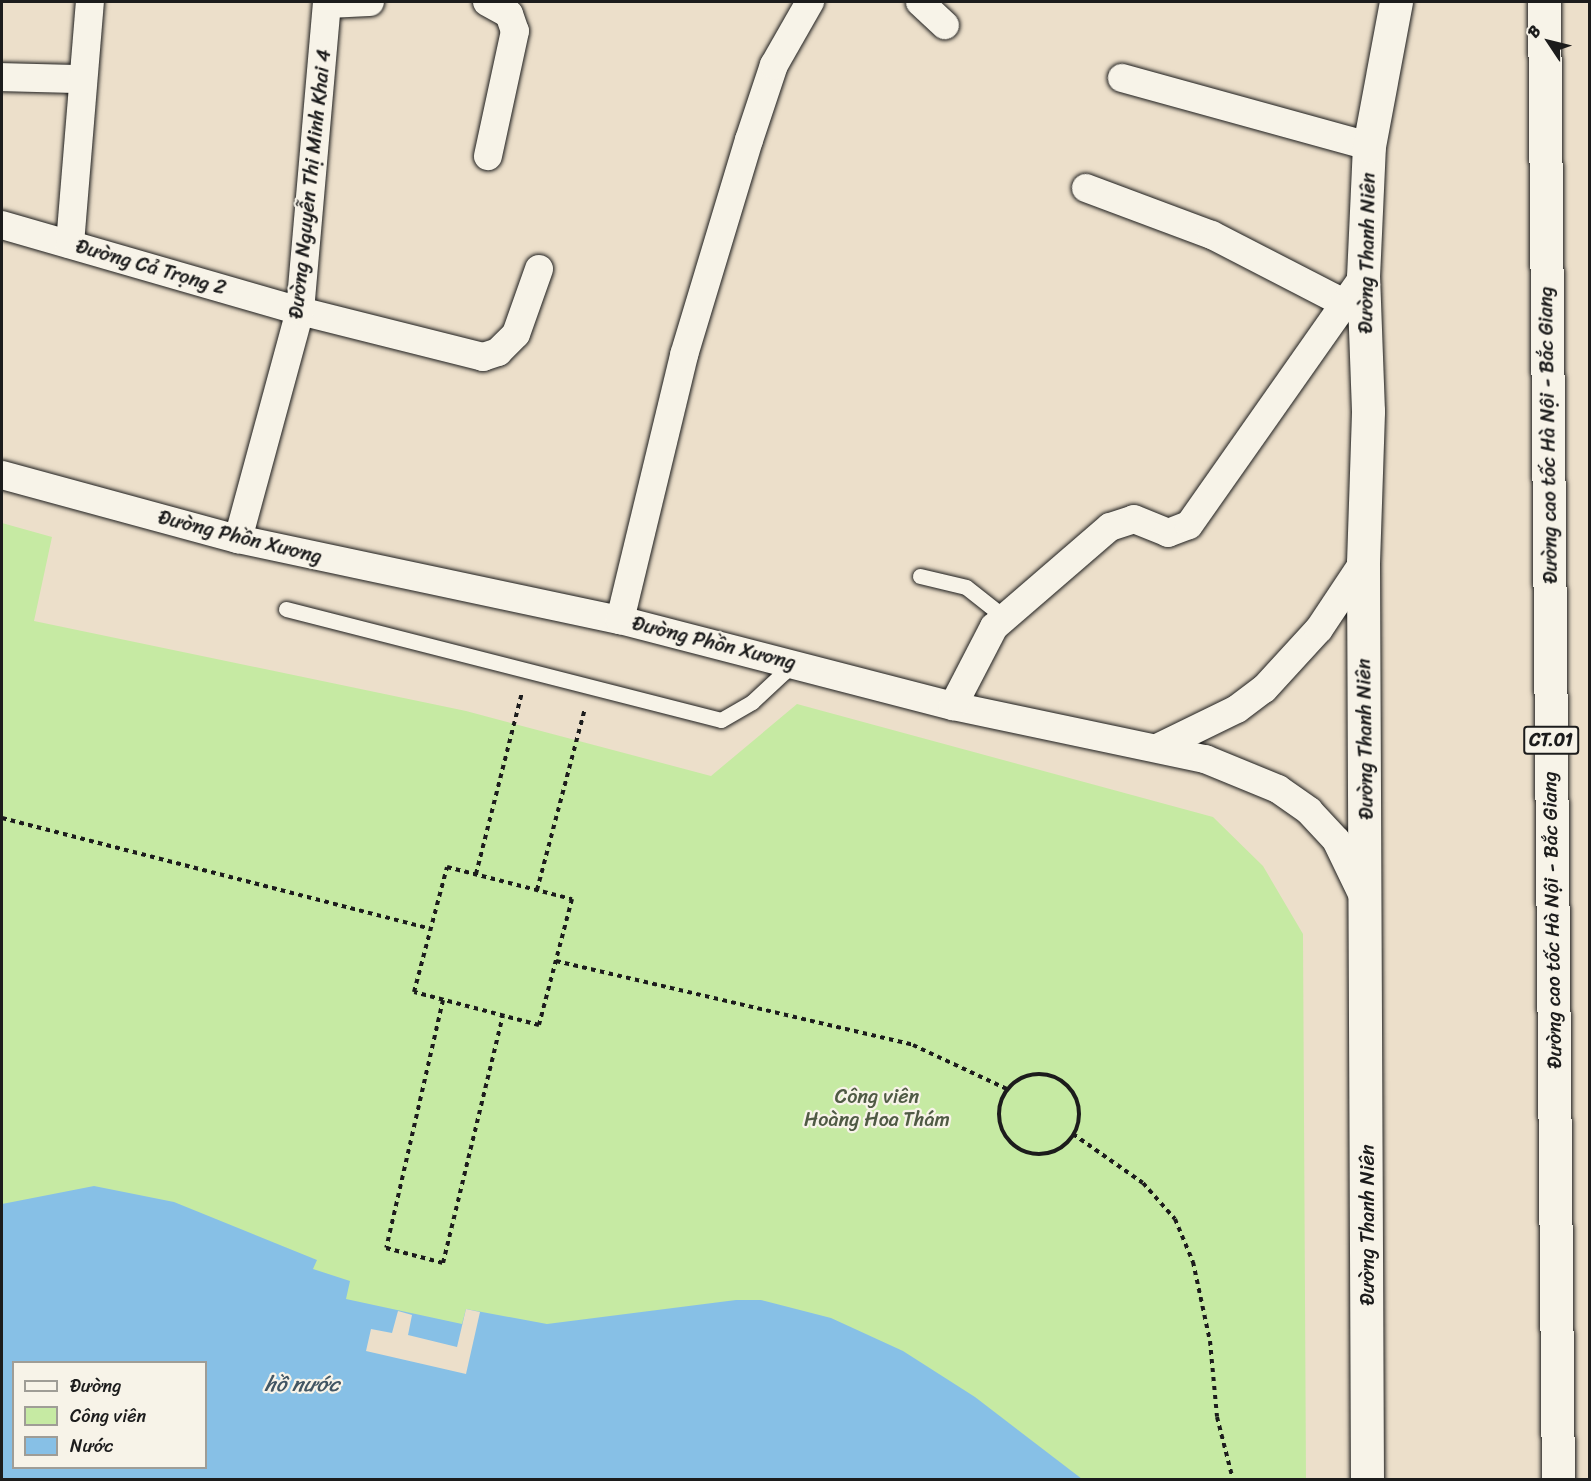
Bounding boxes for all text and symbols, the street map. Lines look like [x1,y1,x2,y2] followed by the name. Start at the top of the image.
[1519,12,1579,72] north arrow
[1519,19,1549,44] text: B
[284,48,336,320] street label: Đường Nguyễn Thị Minh Khai 4
[1354,172,1380,334] street label: Đường Thanh Niên
[73,234,229,300] street label: Đường Cả Trọng 2
[1533,286,1563,584] street label: Đường cao tốc Hà Nội - Bắc Giang
[156,505,324,569] street label: Đường Phồn Xương
[630,611,798,675] street label: Đường Phồn Xương
[1352,658,1378,820] street label: Đường Thanh Niên
[1522,725,1580,755] road number: CT.01
[1537,771,1567,1069] street label: Đường cao tốc Hà Nội - Bắc Giang
[804,1085,950,1132] park label: Công viên Hoàng Hoa Thám
[1355,1145,1379,1305] street label: Đường Thanh Niên
[12,1361,207,1469] legend
[70,1370,121,1402] text: Đường
[265,1371,339,1397] water label: hồ nước
[70,1400,146,1432] text: Công viên
[70,1430,113,1462] text: Nước

